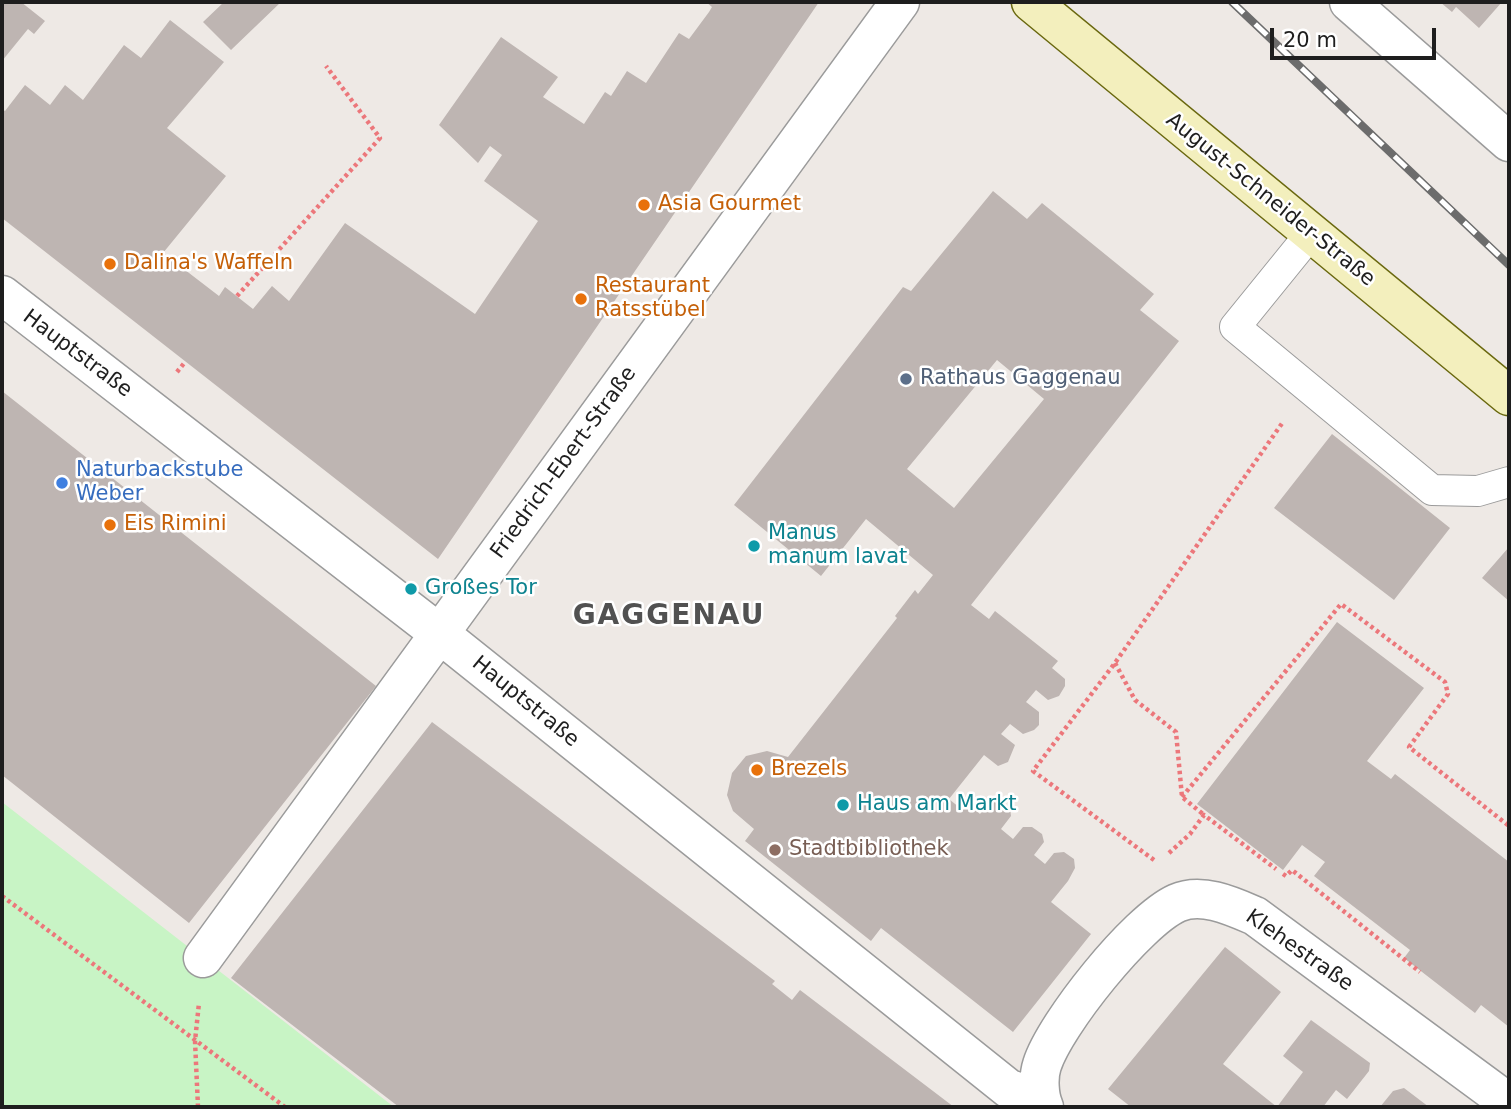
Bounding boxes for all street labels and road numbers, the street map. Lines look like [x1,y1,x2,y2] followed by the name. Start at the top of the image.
[1160,108,1380,292] street label: August-Schneider-Straße
[17,305,137,403] street label: Hauptstraße
[486,362,642,564] street label: Friedrich-Ebert-Straße
[466,651,584,753] street label: Hauptstraße
[1240,905,1358,997] street label: Klehestraße

